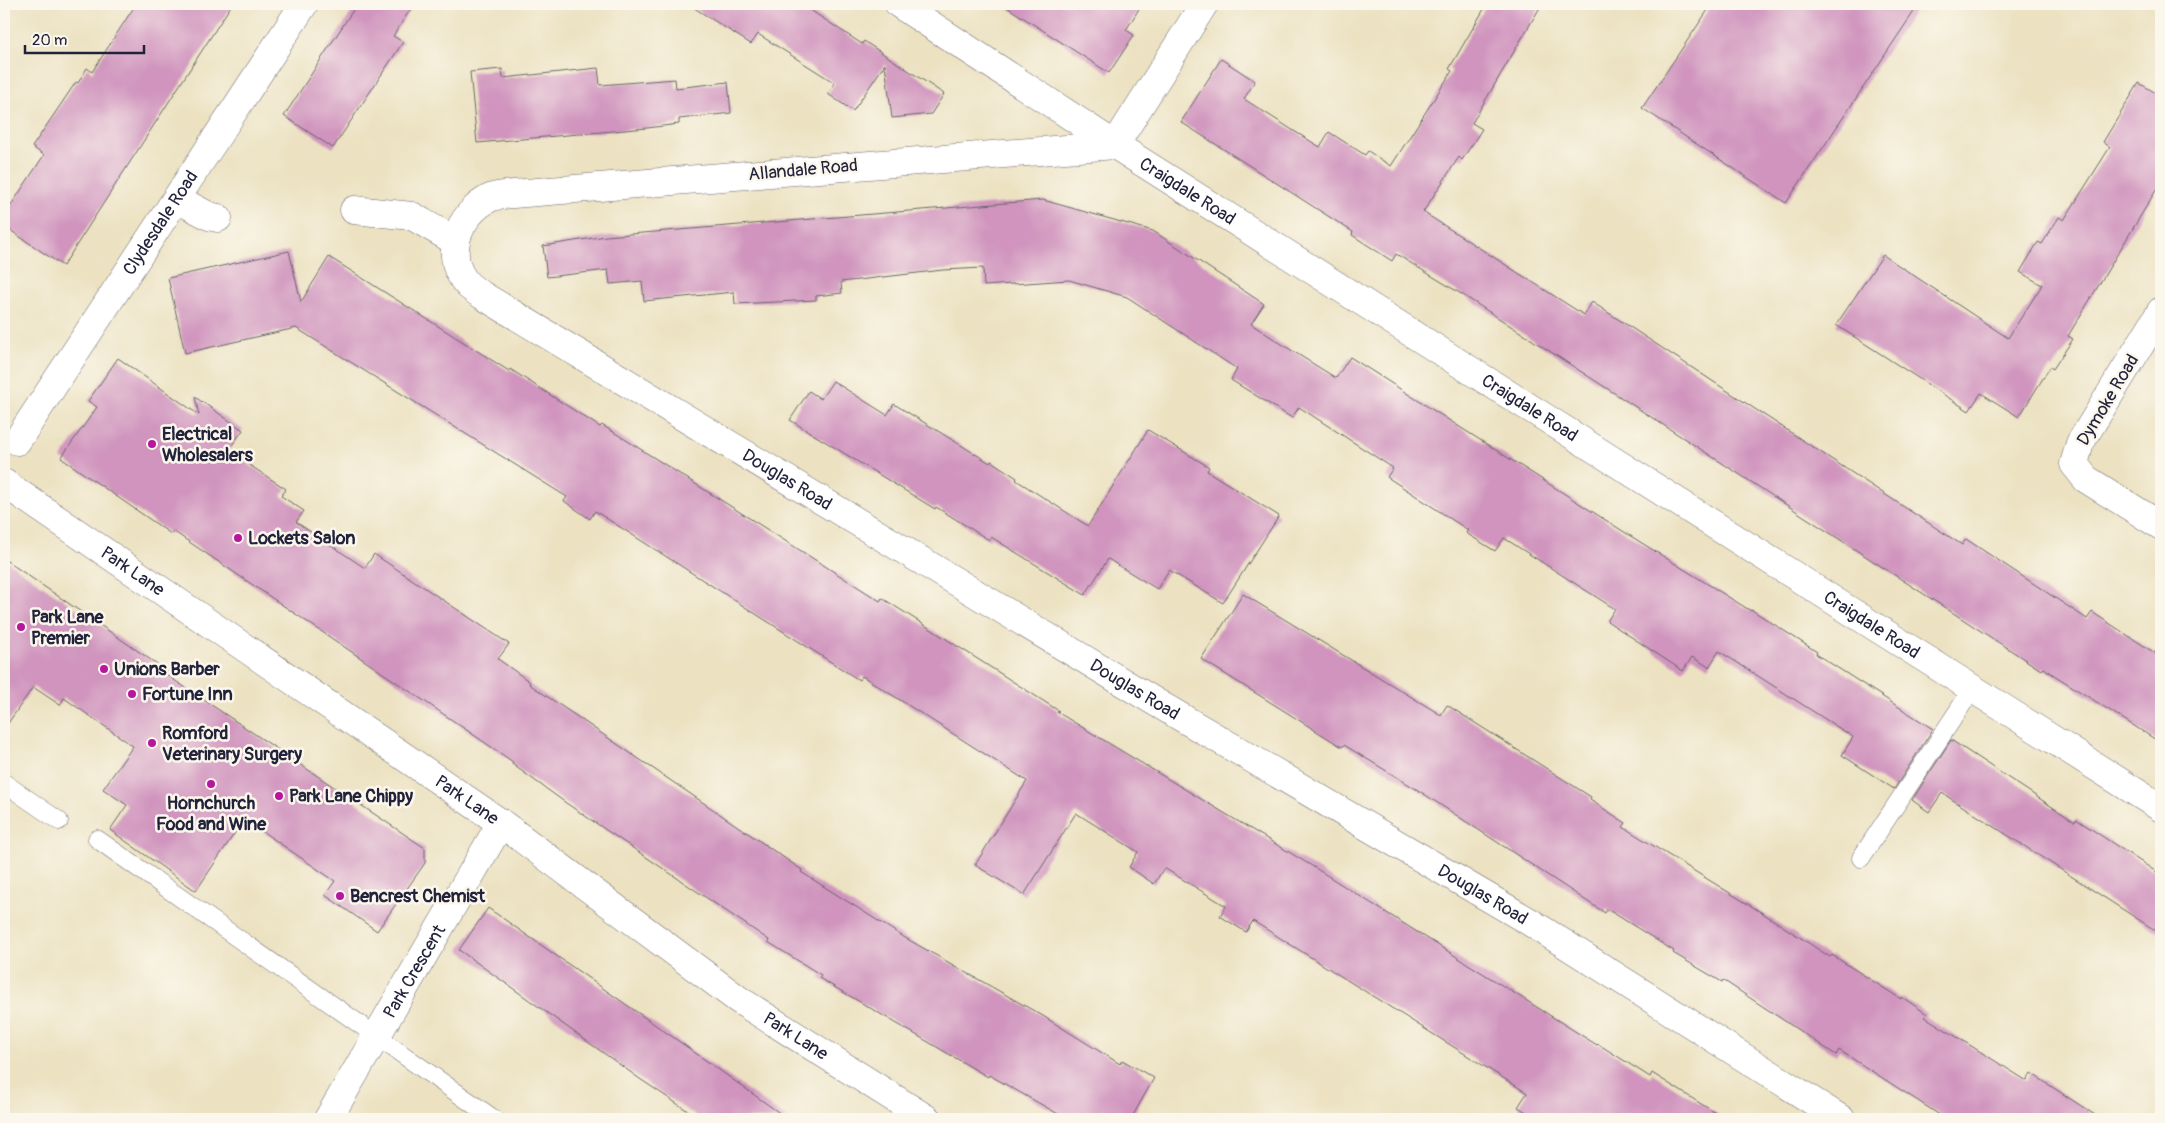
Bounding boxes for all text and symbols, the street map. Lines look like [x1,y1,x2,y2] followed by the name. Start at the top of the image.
[25,22,144,54] scale bar
[32,31,67,50] text: 20 m
[1135,152,1240,230] street label: Craigdale Road
[747,154,859,186] street label: Allandale Road
[118,166,203,280] street label: Clydesdale Road
[2072,350,2144,450] street label: Dymoke Road
[1477,369,1582,447] street label: Craigdale Road
[162,423,254,467] place label: Electrical Wholesalers
[146,438,158,450] marker: Electrical Wholesalers
[738,444,836,516] street label: Douglas Road
[248,527,355,550] place label: Lockets Salon
[232,532,244,544] marker: Lockets Salon
[96,541,169,601] street label: Park Lane
[1819,586,1924,664] street label: Craigdale Road
[31,606,105,650] place label: Park Lane Premier
[15,621,27,633] marker: Park Lane Premier
[1086,654,1184,725] street label: Douglas Road
[114,658,220,681] place label: Unions Barber
[98,663,110,675] marker: Unions Barber
[142,683,233,706] place label: Fortune Inn
[126,688,138,700] marker: Fortune Inn
[162,722,302,766] place label: Romford Veterinary Surgery
[146,737,158,749] marker: Romford Veterinary Surgery
[431,770,504,830] street label: Park Lane
[205,778,217,790] marker: Hornchurch Food and Wine
[289,785,413,808] place label: Park Lane Chippy
[273,790,285,802] marker: Park Lane Chippy
[156,792,267,836] place label: Hornchurch Food and Wine
[1434,859,1532,930] street label: Douglas Road
[350,885,486,908] place label: Bencrest Chemist
[334,890,346,902] marker: Bencrest Chemist
[378,920,451,1022] street label: Park Crescent
[759,1007,833,1065] street label: Park Lane

